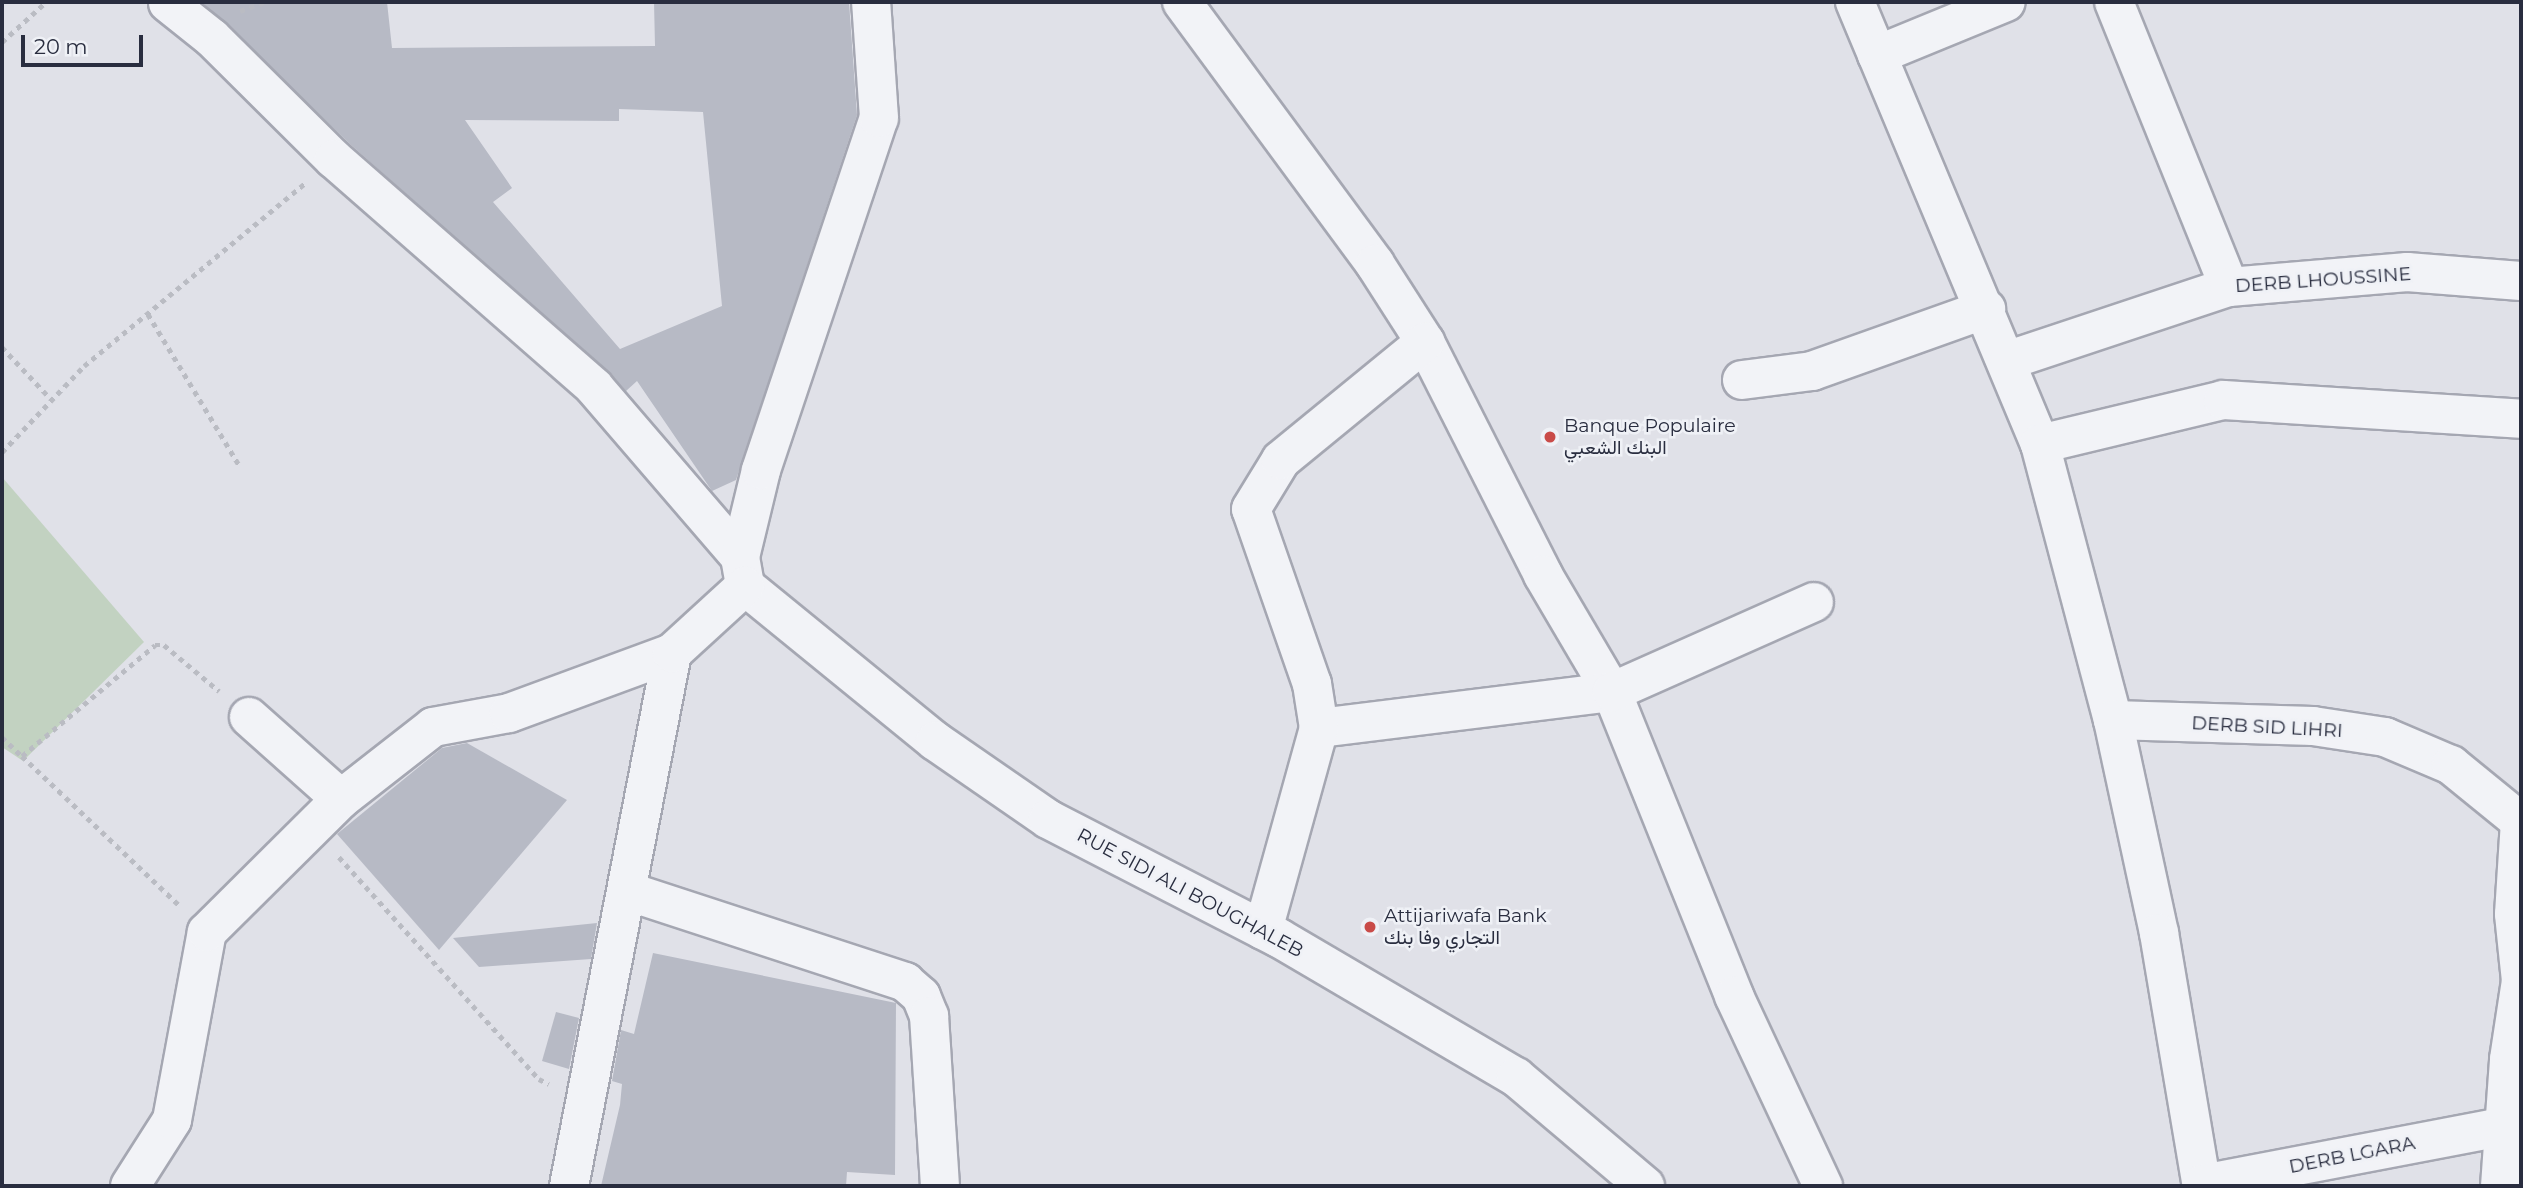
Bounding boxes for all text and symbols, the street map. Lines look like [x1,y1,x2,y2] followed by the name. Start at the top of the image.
[24,21,147,65] scale bar
[34,34,88,59] text: 20 m
[2234,262,2412,298] street label: DERB LHOUSSINE
[1564,415,1736,459] place label: Banque Populaire البنك الشعبي
[1542,429,1558,445] marker: Banque Populaire البنك الشعبي
[2191,712,2343,742] street label: DERB SID LIHRI
[1073,824,1307,962] street label: RUE SIDI ALI BOUGHALEB
[1384,905,1547,949] place label: Attijariwafa Bank التجاري وفا بنك
[1362,919,1378,935] marker: Attijariwafa Bank التجاري وفا بنك
[2287,1132,2417,1178] street label: DERB LGARA

